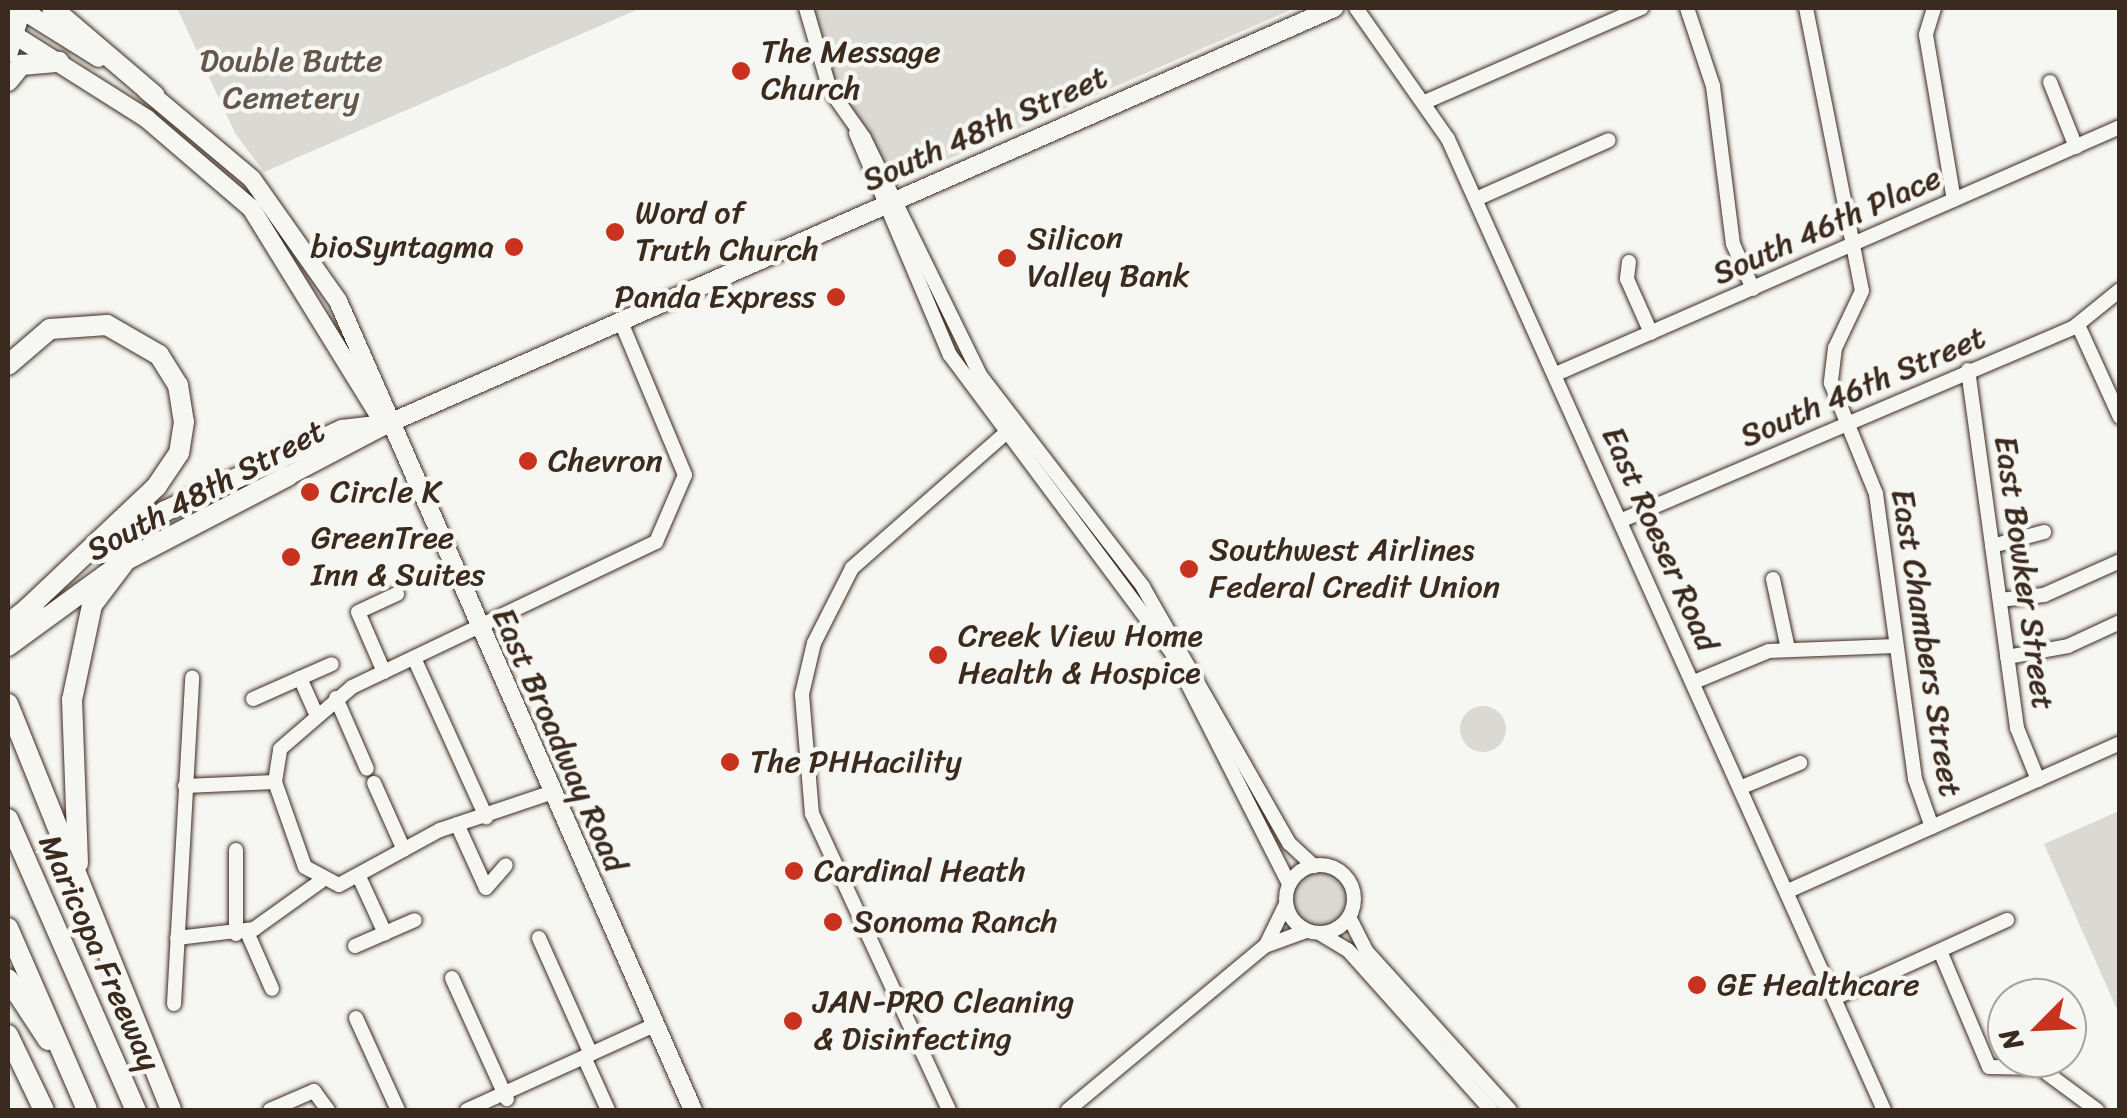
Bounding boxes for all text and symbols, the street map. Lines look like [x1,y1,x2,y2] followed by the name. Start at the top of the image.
[761,34,940,109] place label: The Message Church
[199,43,383,118] park label: Double Butte Cemetery
[857,58,1113,200] street label: South 48th Street
[730,60,752,82] marker: The Message Church
[1706,158,1948,294] street label: South 46th Place
[635,195,819,270] place label: Word of Truth Church
[604,221,626,243] marker: Word of Truth Church
[1027,221,1190,296] place label: Silicon Valley Bank
[310,228,494,266] place label: bioSyntagma
[503,236,525,258] marker: bioSyntagma
[996,247,1018,269] marker: Silicon Valley Bank
[612,278,816,316] place label: Panda Express
[825,286,847,308] marker: Panda Express
[1735,318,1991,456] street label: South 46th Street
[80,412,332,570] street label: South 48th Street
[1593,420,1727,658] street label: East Roeser Road
[1986,433,2062,713] street label: East Bowker Street
[548,442,663,480] place label: Chevron
[517,450,539,472] marker: Chevron
[330,473,441,511] place label: Circle K
[299,481,321,503] marker: Circle K
[1883,486,1969,800] street label: East Chambers Street
[311,520,485,595] place label: GreenTree Inn & Suites
[1209,532,1500,607] place label: Southwest Airlines Federal Credit Union
[280,546,302,568] marker: GreenTree Inn & Suites
[1178,558,1200,580] marker: Southwest Airlines Federal Credit Union
[483,602,635,878] street label: East Broadway Road
[958,618,1204,693] place label: Creek View Home Health & Hospice
[927,644,949,666] marker: Creek View Home Health & Hospice
[750,743,962,781] place label: The PHHacility
[719,751,741,773] marker: The PHHacility
[30,829,168,1077] street label: Maricopa Freeway
[814,852,1026,890] place label: Cardinal Heath
[783,860,805,882] marker: Cardinal Heath
[853,903,1057,941] place label: Sonoma Ranch
[822,911,844,933] marker: Sonoma Ranch
[1717,966,1920,1004] place label: GE Healthcare
[1686,974,1708,996] marker: GE Healthcare
[1987,978,2087,1078] north arrow
[813,984,1074,1059] place label: JAN-PRO Cleaning & Disinfecting
[782,1010,804,1032] marker: JAN-PRO Cleaning & Disinfecting
[1985,1021,2037,1058] text: N

